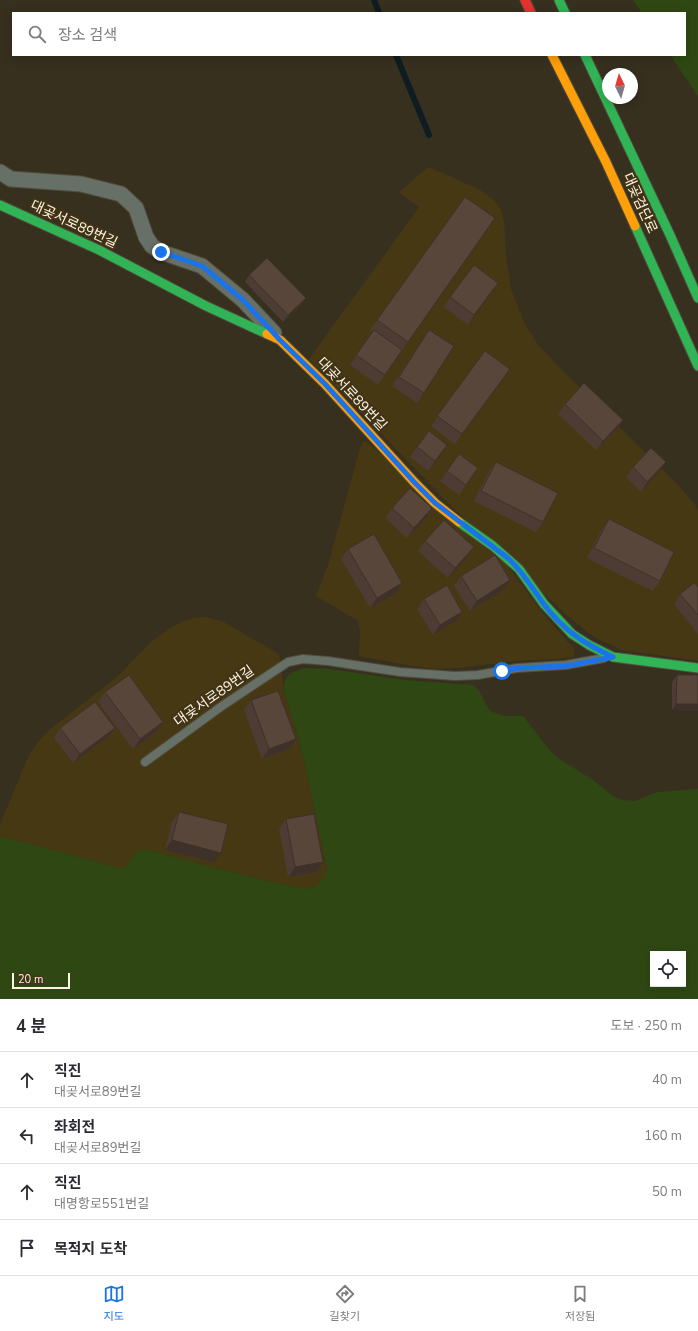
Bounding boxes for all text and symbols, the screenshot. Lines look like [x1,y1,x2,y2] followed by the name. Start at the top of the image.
[12,12,686,56] search box
[26,23,48,45] icon: search
[58,25,117,45] text: 장소 검색
[602,68,638,104] north arrow
[618,170,662,236] street label: 대곶검단로
[27,196,121,252] street label: 대곶서로89번길
[152,243,170,261] route end
[313,353,391,435] street label: 대곶서로89번길
[170,661,258,731] street label: 대곶서로89번길
[493,662,511,680] route start
[650,951,686,987] map controls
[650,951,686,987] button: locate
[12,971,70,990] scale bar
[18,972,43,987] text: 20 m
[16,1015,46,1038] text: 4 분
[611,1017,682,1035] text: 도보 · 250 m
[54,1061,82,1081] text: 직진
[16,1069,38,1091] icon: ahead
[652,1071,682,1089] text: 40 m
[54,1083,141,1101] text: 대곶서로89번길
[54,1117,95,1137] text: 좌회전
[16,1125,38,1147] icon: left
[644,1127,682,1145] text: 160 m
[54,1139,141,1157] text: 대곶서로89번길
[54,1173,82,1193] text: 직진
[16,1181,38,1203] icon: ahead
[652,1183,682,1201] text: 50 m
[54,1195,149,1213] text: 대명항로551번길
[16,1237,38,1259] icon: arrive
[54,1239,127,1259] text: 목적지 도착
[103,1283,125,1324] tab: 지도
[330,1283,360,1324] tab: 길찾기
[565,1283,595,1324] tab: 저장됨

